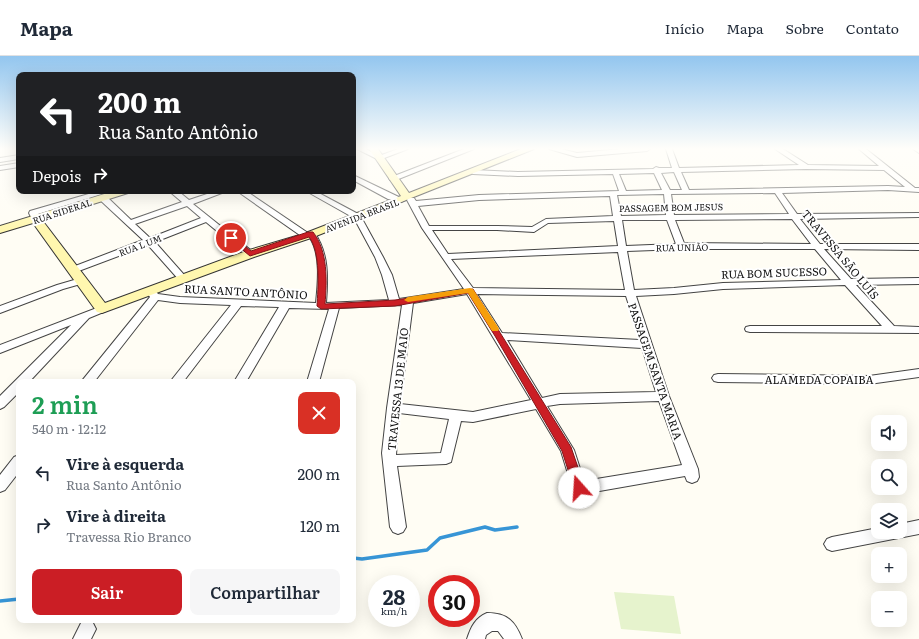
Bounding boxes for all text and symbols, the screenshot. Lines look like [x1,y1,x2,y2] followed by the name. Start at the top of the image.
[20,14,73,42] text: Mapa
[665,18,704,38] text: Início
[726,18,764,38] text: Mapa
[786,18,824,38] text: Sobre
[846,18,899,38] text: Contato
[98,80,181,122] text: 200 m
[32,88,84,140] icon: left
[98,118,258,145] text: Rua Santo Antônio
[32,164,81,187] text: Depois
[89,164,111,186] icon: right
[323,194,401,236] street label: AVENIDA BRASIL
[31,195,94,227] street label: RUA SIDERAL
[619,199,723,215] street label: PASSAGEM BOM JESUS
[799,206,883,302] street label: TRAVESSA SÃO LUÍS
[214,221,248,255] pin
[220,227,242,249] icon: arrive
[117,230,163,260] street label: RUA L UM
[655,240,709,254] street label: RUA UNIÃO
[721,262,827,282] street label: RUA BOM SUCESSO
[184,280,308,302] street label: RUA SANTO ANTÔNIO
[625,300,687,442] street label: PASSAGEM SANTA MARIA
[383,327,411,451] street label: TRAVESSA 13 DE MAIO
[764,371,874,387] street label: ALAMEDA COPAIBA
[32,386,98,421] text: 2 min
[298,392,340,434] button: close
[871,415,907,627] map controls
[871,415,907,451] button: sound
[32,419,106,438] text: 540 m · 12:12
[66,452,184,475] text: Vire à esquerda
[871,459,907,495] button: search
[32,462,54,484] icon: left
[298,462,340,485] text: 200 m
[558,467,600,509] position arrow
[66,475,182,494] text: Rua Santo Antônio
[871,503,907,539] button: layers
[66,504,166,527] text: Vire à direita
[32,514,54,536] icon: right
[300,514,340,537] text: 120 m
[66,527,191,546] text: Travessa Rio Branco
[871,547,907,583] button: +
[32,569,182,615] button: Sair
[190,569,340,615] button: Compartilhar
[428,575,480,627] speed limit sign: 30
[383,581,405,611] text: 28
[871,591,907,627] button: −
[381,603,407,618] text: km/h

